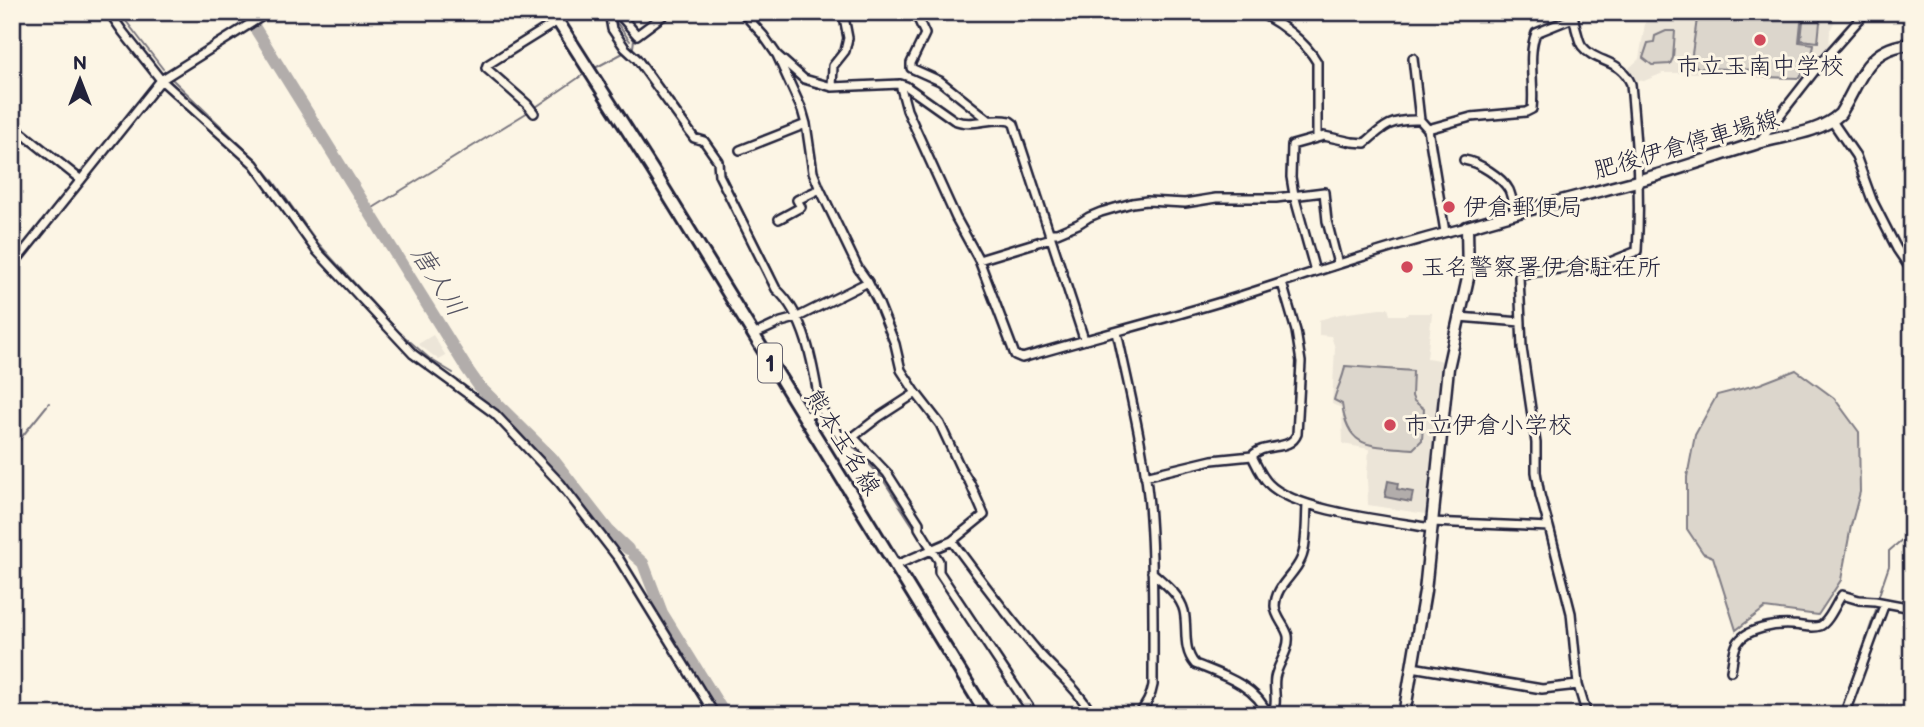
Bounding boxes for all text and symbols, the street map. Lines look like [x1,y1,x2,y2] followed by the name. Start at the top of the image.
[1752,32,1768,48] marker: 市立玉南中学校
[46,46,116,116] north arrow
[1676,52,1844,81] place label: 市立玉南中学校
[73,53,87,76] text: N
[1590,104,1782,185] street label: 肥後伊倉停車場線
[1463,193,1583,222] place label: 伊倉郵便局
[1441,199,1457,215] marker: 伊倉郵便局
[404,241,472,323] water label: 唐人川
[1421,253,1661,282] place label: 玉名警察署伊倉駐在所
[1399,259,1415,275] marker: 玉名警察署伊倉駐在所
[758,344,782,382] road number: 1
[798,384,887,501] street label: 熊本玉名線
[1404,411,1572,440] place label: 市立伊倉小学校
[1382,417,1398,433] marker: 市立伊倉小学校

